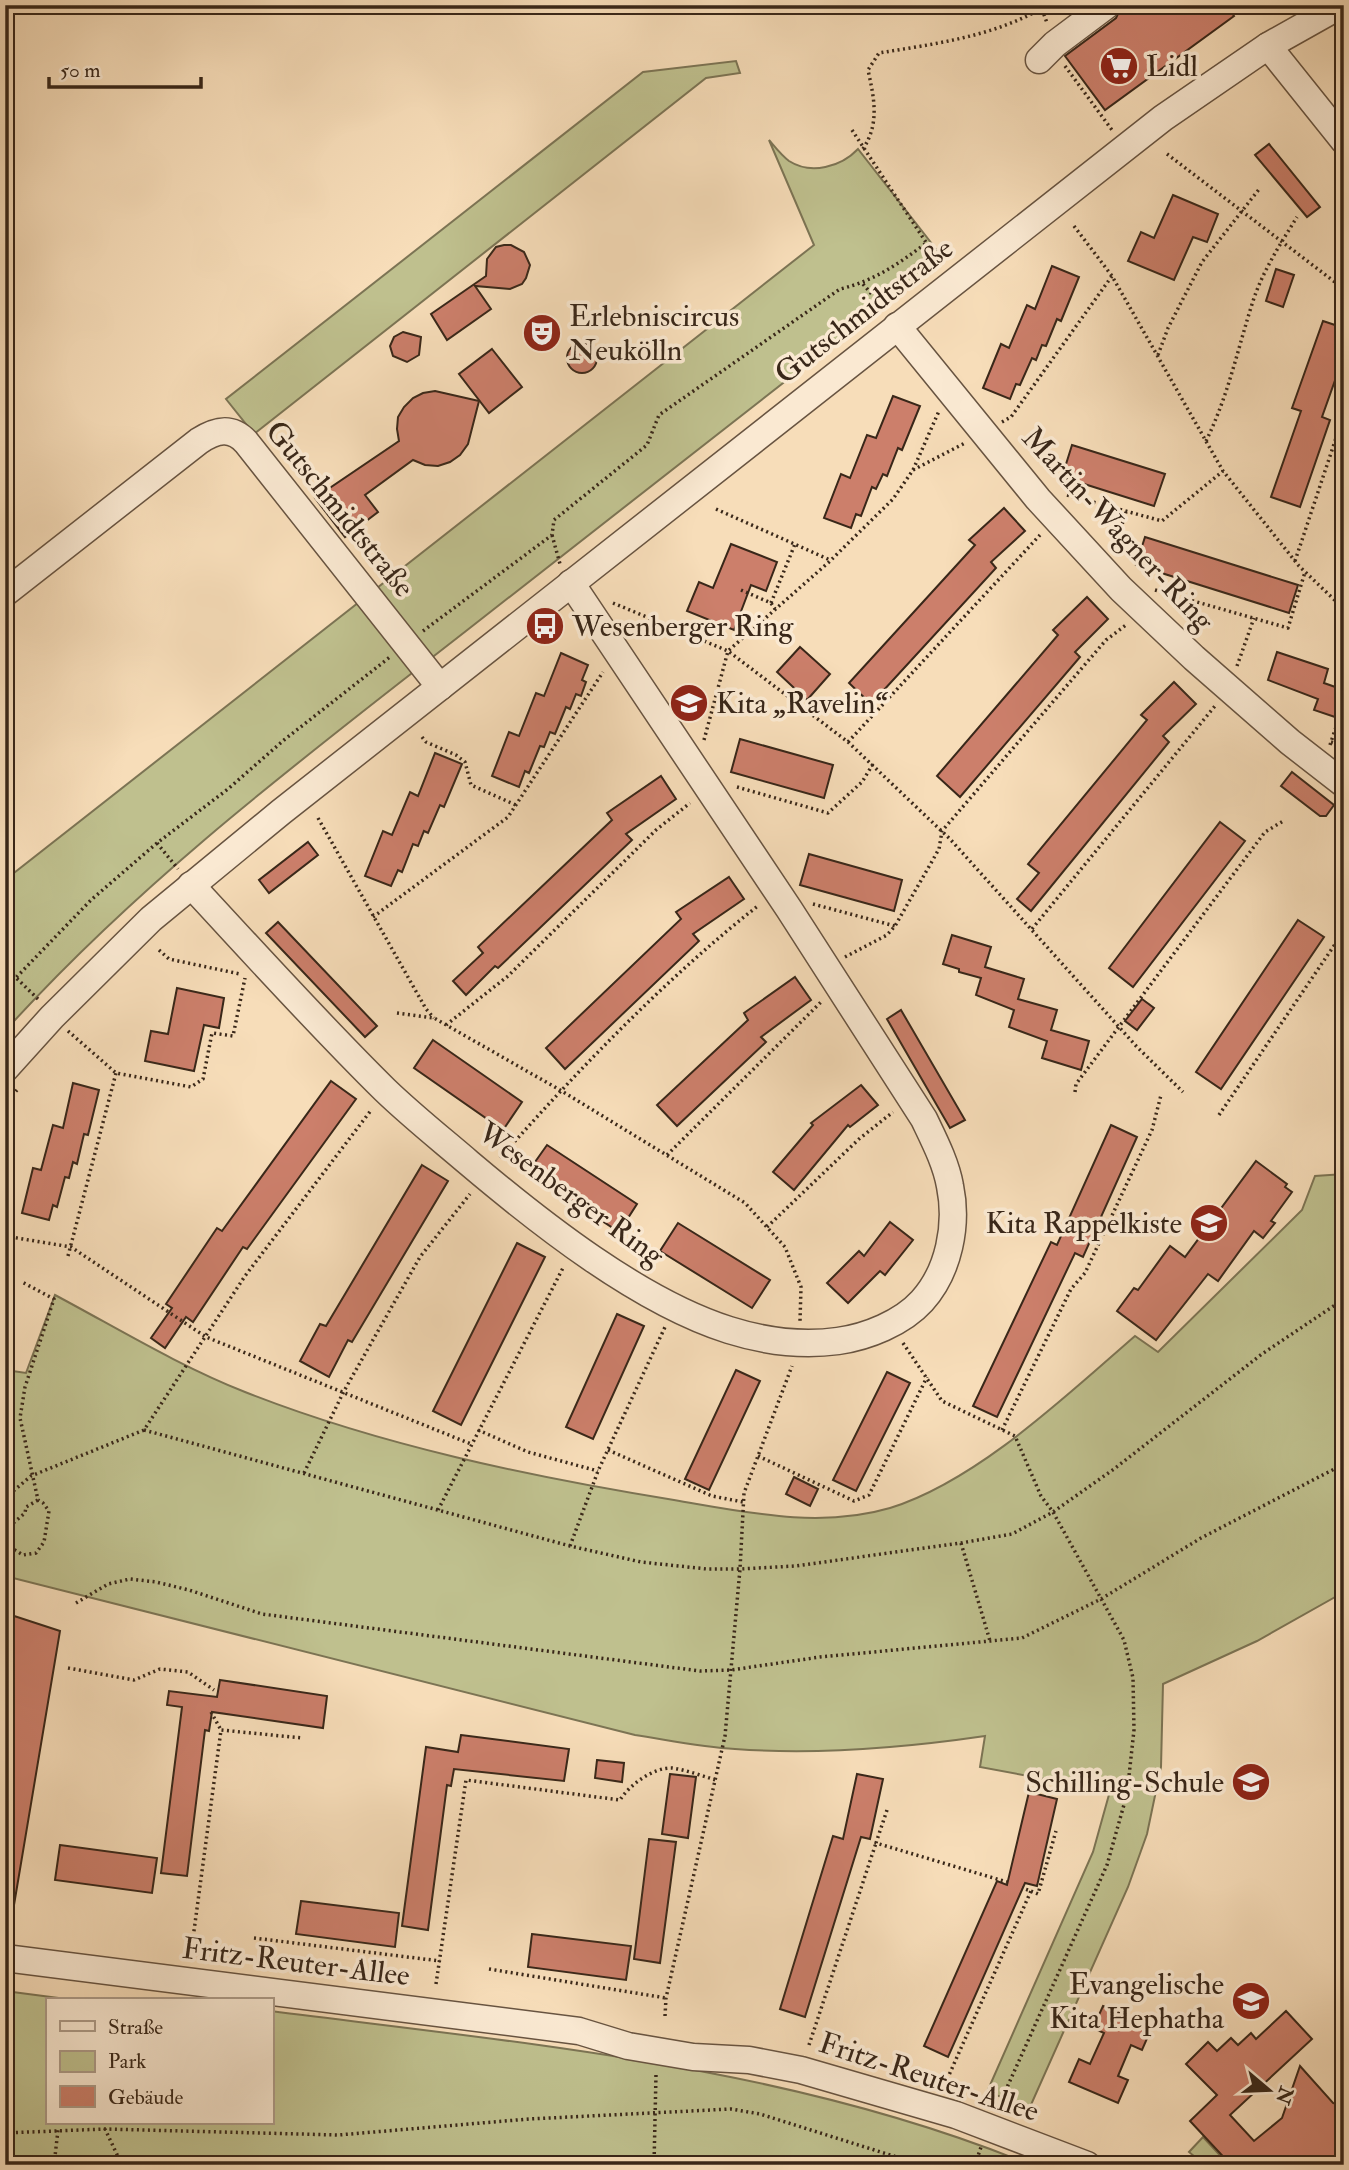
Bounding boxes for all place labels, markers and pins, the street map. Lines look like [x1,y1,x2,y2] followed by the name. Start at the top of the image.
[1098,45,1140,87] supermarket icon: Lidl
[1146,48,1198,85] place label: Lidl
[569,298,739,369] place label: Erlebniscircus Neukölln
[521,312,563,354] theatre icon: Erlebniscircus Neukölln
[524,605,566,647] bus stop icon: Wesenberger Ring
[571,608,795,645] place label: Wesenberger Ring
[668,682,710,724] school or university icon: Kita „Ravelin“
[716,685,889,722] place label: Kita „Ravelin“
[1188,1202,1230,1244] school or university icon: Kita Rappelkiste
[986,1205,1182,1242] place label: Kita Rappelkiste
[1230,1761,1272,1803] school or university icon: Schilling-Schule
[1025,1764,1224,1801] place label: Schilling-Schule
[1049,1966,1225,2037] place label: Evangelische Kita Hephatha
[1230,1980,1272,2022] school or university icon: Evangelische Kita Hephatha

